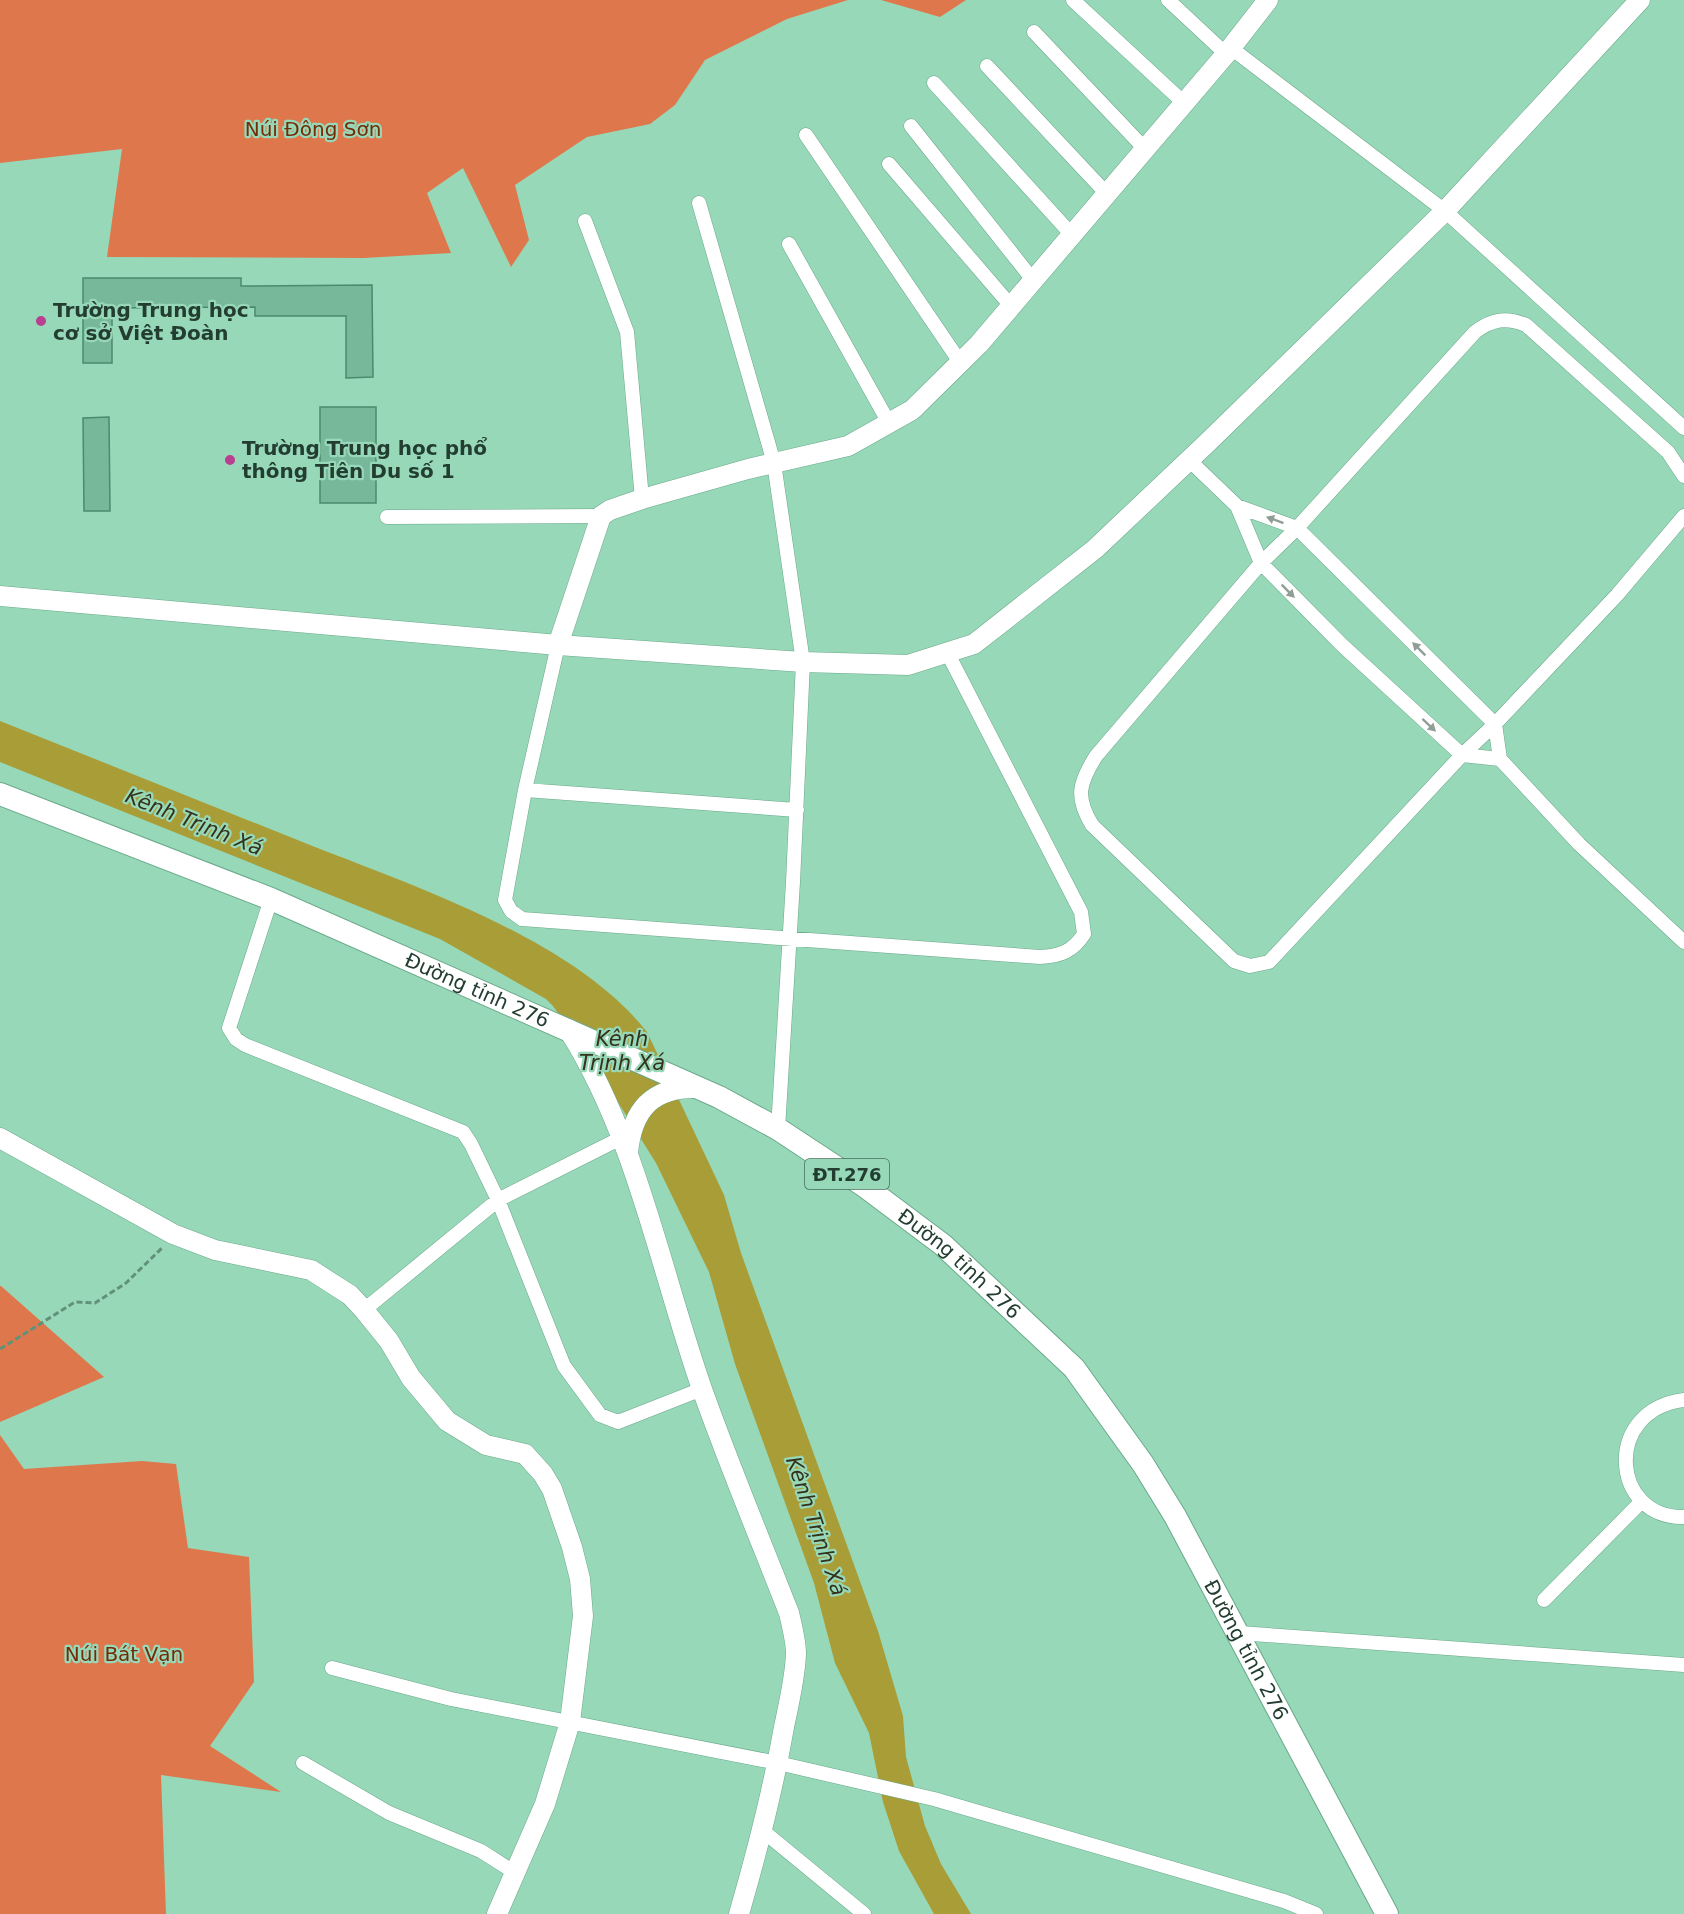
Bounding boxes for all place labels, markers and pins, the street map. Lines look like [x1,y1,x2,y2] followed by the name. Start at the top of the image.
[53,298,249,345] place label: Trường Trung học cơ sở Việt Đoàn
[34,314,48,328] marker: Trường Trung học cơ sở Việt Đoàn
[242,436,487,483] place label: Trường Trung học phổ thông Tiên Du số 1
[223,453,237,467] marker: Trường Trung học phổ thông Tiên Du số 1

